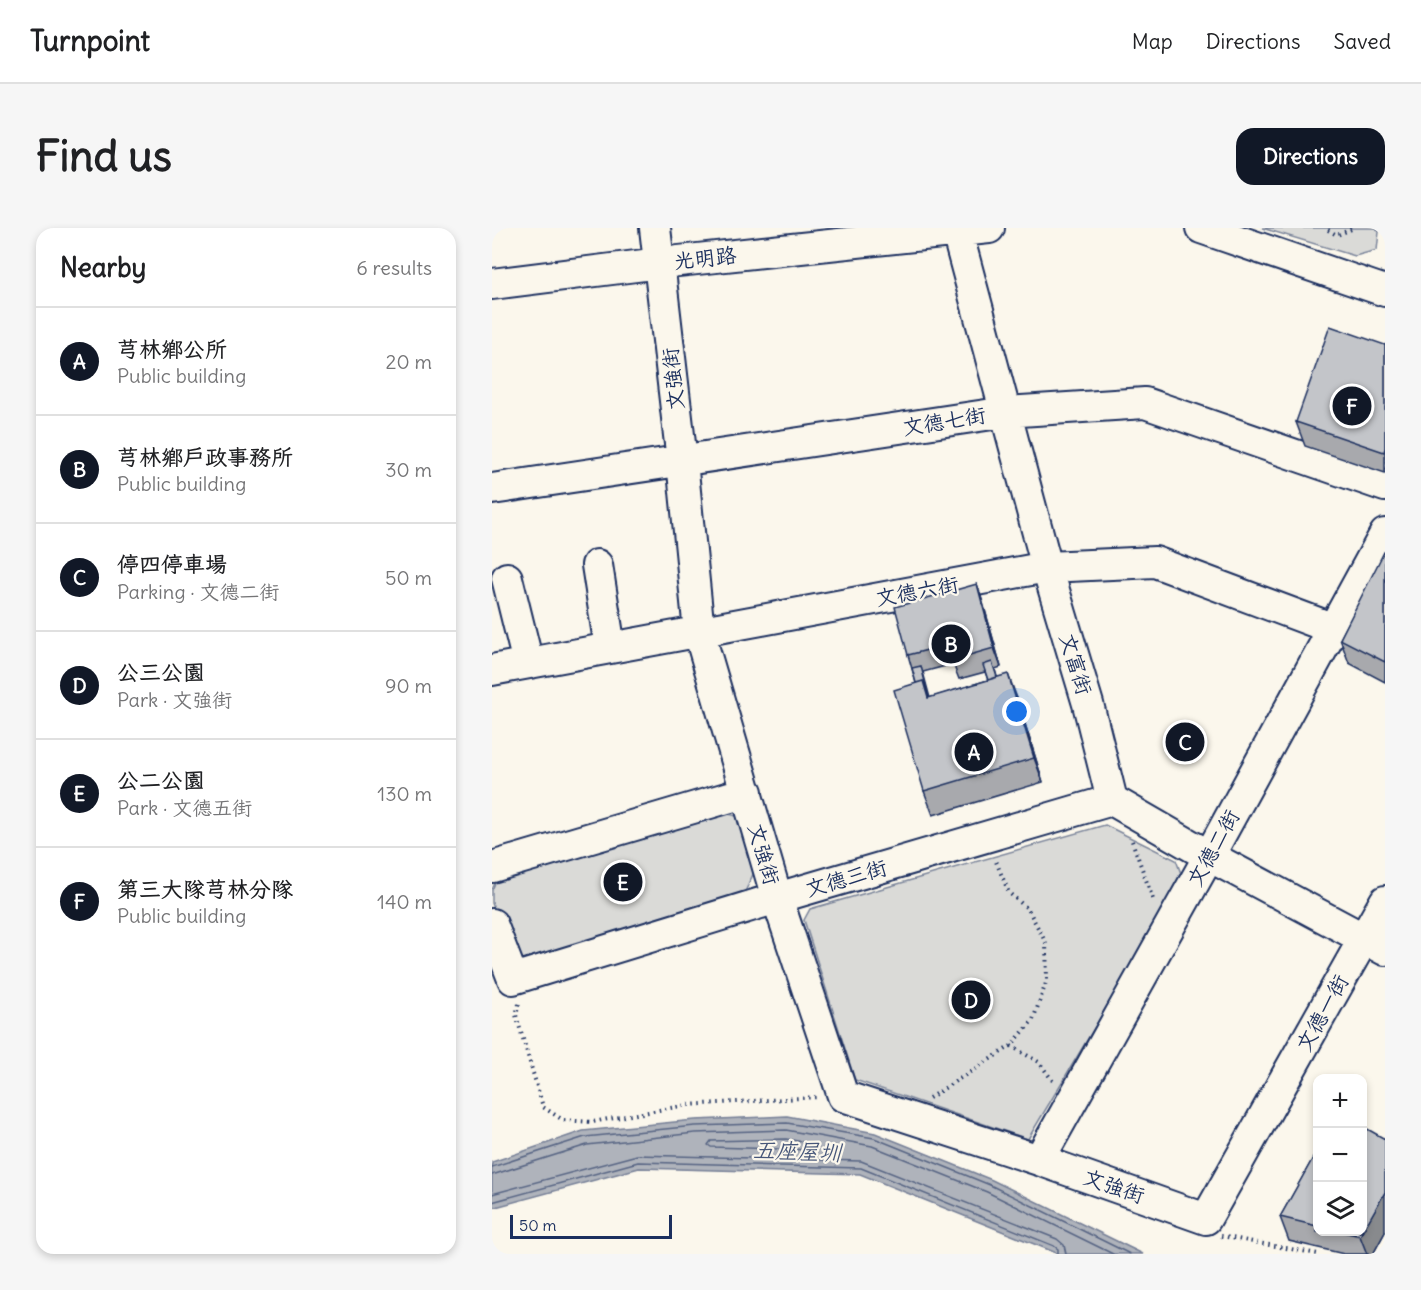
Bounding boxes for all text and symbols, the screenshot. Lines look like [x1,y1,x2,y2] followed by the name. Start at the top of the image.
[30,23,150,59] text: Turnpoint
[1132,28,1173,55] text: Map
[1206,28,1300,55] text: Directions
[1333,28,1391,55] text: Saved
[1236,128,1385,185] button: Directions
[36,130,172,182] text: Find us
[672,241,738,275] street label: 光明路
[60,251,146,284] text: Nearby
[356,255,432,280] text: 6 results
[117,335,227,363] text: 芎林鄉公所
[656,346,690,412] street label: 文強街
[73,349,86,374] text: A
[386,349,432,374] text: 20 m
[117,363,246,388] text: Public building
[1332,384,1372,429] pin: F
[900,401,988,441] street label: 文德七街
[117,443,293,471] text: 芎林鄉戶政事務所
[73,457,86,482] text: B
[385,457,432,482] text: 30 m
[117,471,246,496] text: Public building
[117,550,227,578] text: 停四停車場
[73,565,86,590] text: C
[385,565,432,590] text: 50 m
[873,570,961,612] street label: 文德六街
[117,579,280,604] text: Parking · 文德二街
[932,622,970,666] pin: B
[1054,630,1098,698] street label: 文富街
[117,658,205,686] text: 公三公園
[72,673,87,698] text: D
[385,673,432,698] text: 90 m
[117,687,232,712] text: Park · 文強街
[1002,697,1031,726] your location
[1166,720,1204,764] pin: C
[954,730,994,774] pin: A
[117,766,205,794] text: 公二公園
[74,781,85,806] text: E
[377,781,432,806] text: 130 m
[117,795,252,820] text: Park · 文德五街
[1181,805,1245,891] street label: 文德二街
[742,820,786,888] street label: 文強街
[802,853,890,903] street label: 文德三街
[604,860,642,904] pin: E
[117,875,293,903] text: 第三大隊芎林分隊
[74,889,85,914] text: F
[377,889,432,914] text: 140 m
[117,903,246,928] text: Public building
[1290,970,1354,1056] street label: 文德一街
[952,978,990,1022] pin: D
[1313,1074,1367,1236] map controls
[1313,1074,1367,1128] button: +
[1313,1128,1367,1182] button: −
[753,1135,843,1167] water label: 五座屋圳
[1080,1163,1148,1209] street label: 文強街
[1313,1182,1367,1236] button: layers
[510,1212,672,1240] scale bar
[519,1215,557,1235] text: 50 m

